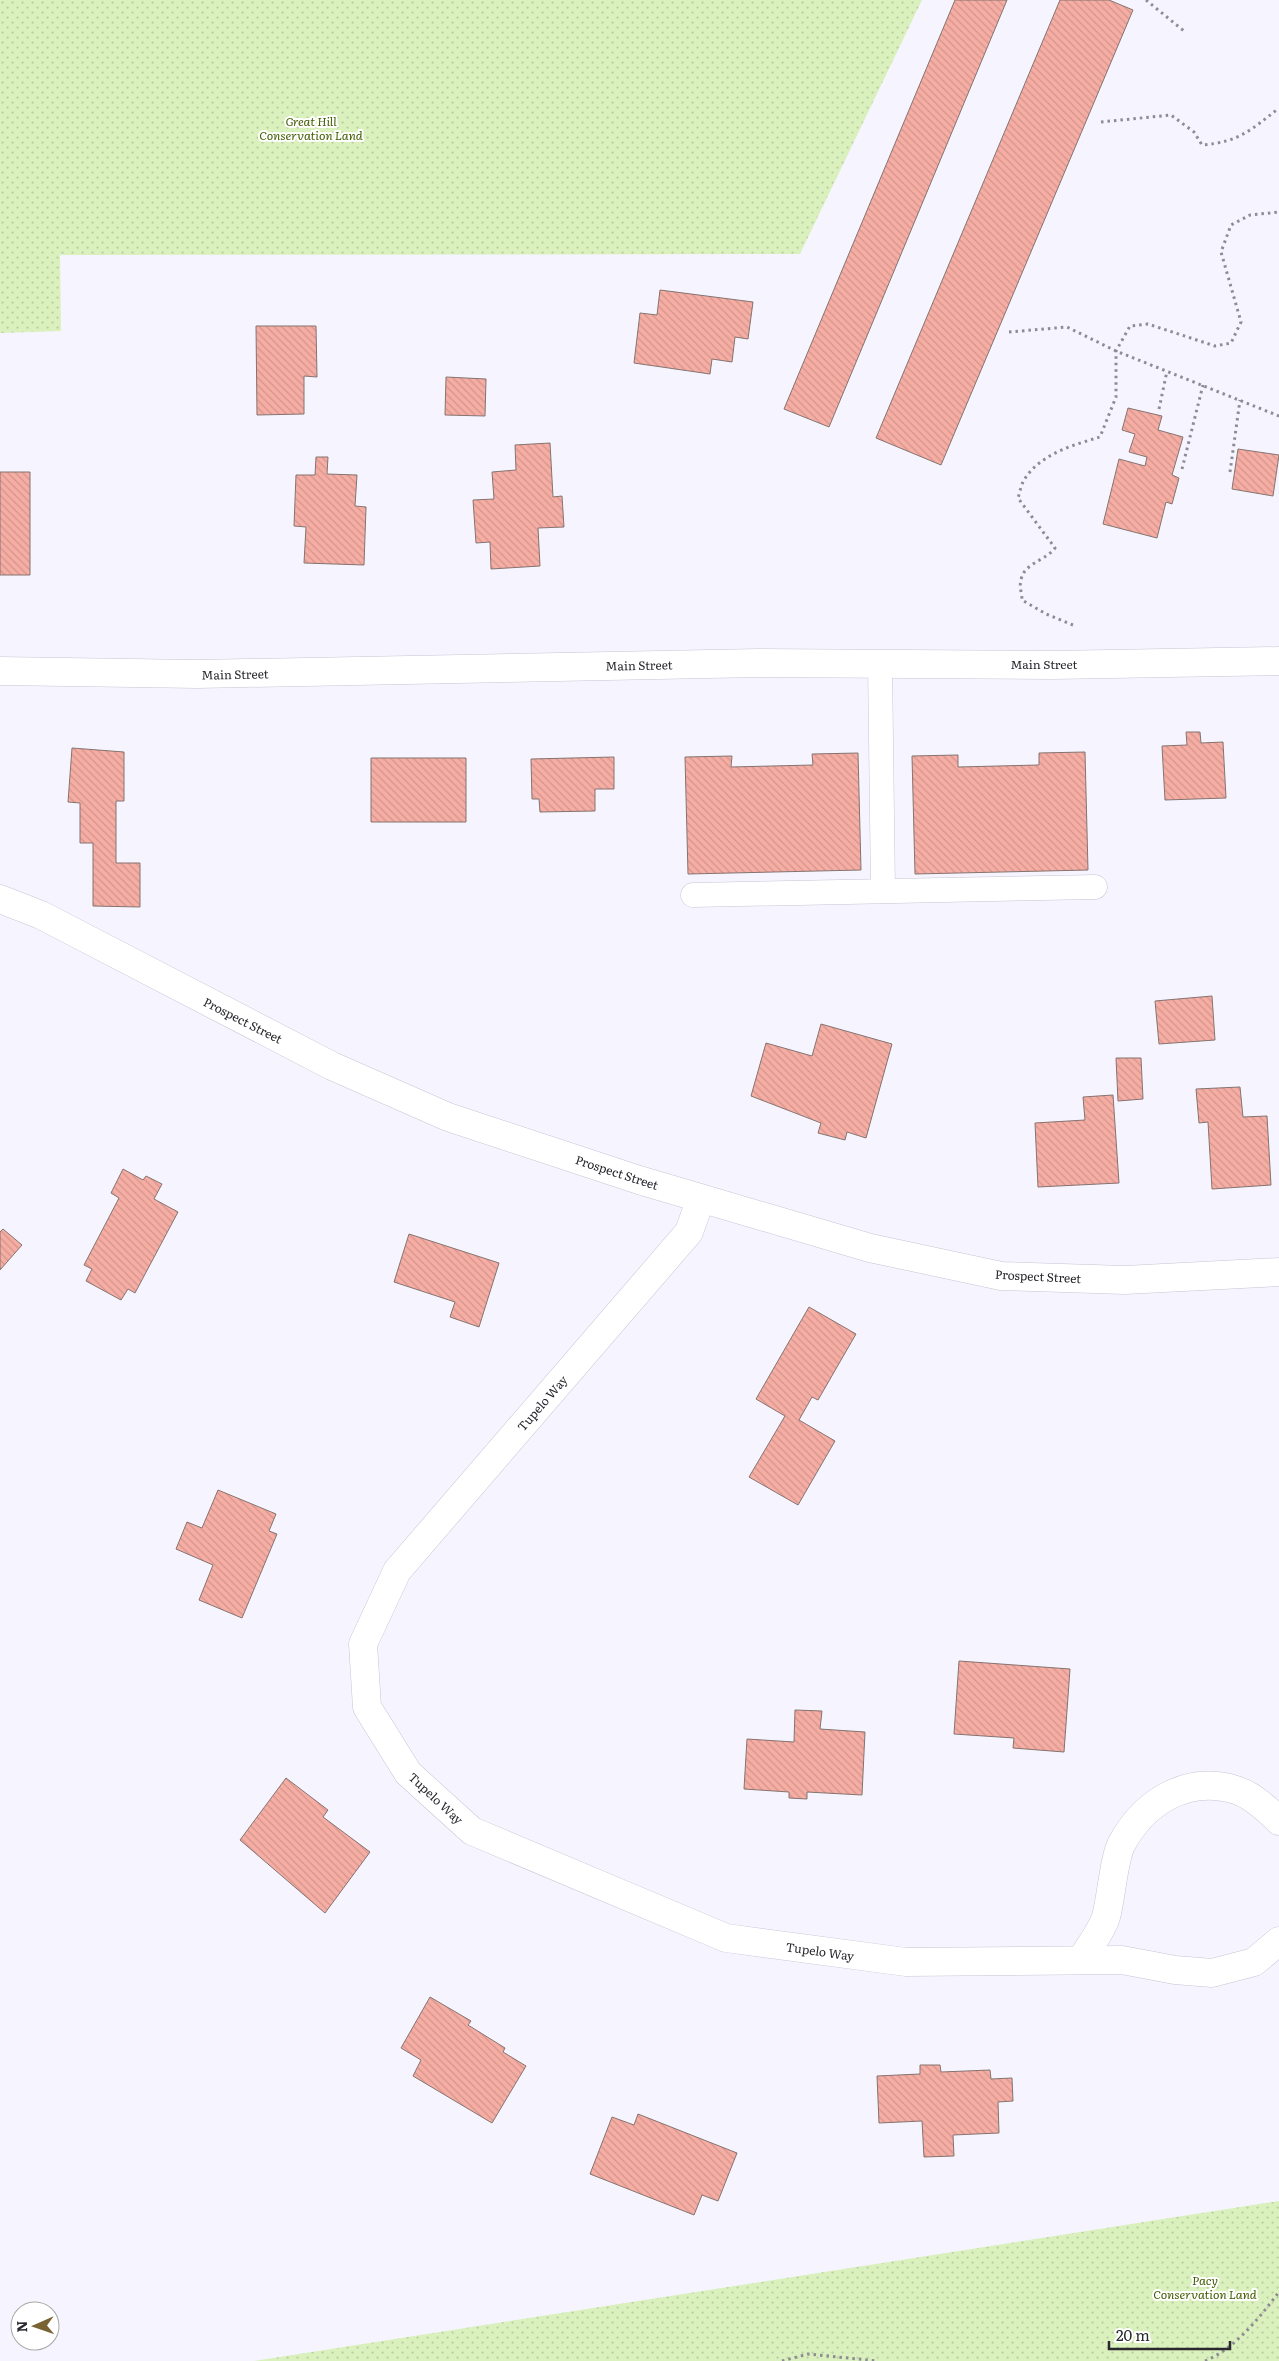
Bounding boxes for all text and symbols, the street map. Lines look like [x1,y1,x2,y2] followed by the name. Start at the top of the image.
[259,112,363,144] park label: Great Hill Conservation Land
[605,655,673,675] street label: Main Street
[1011,655,1078,673] street label: Main Street
[201,664,269,684] street label: Main Street
[200,992,286,1048] street label: Prospect Street
[573,1150,661,1194] street label: Prospect Street
[994,1265,1082,1287] street label: Prospect Street
[513,1371,571,1435] street label: Tupelo Way
[405,1768,467,1828] street label: Tupelo Way
[785,1937,855,1965] street label: Tupelo Way
[1153,2271,1257,2303] park label: Pacy Conservation Land
[10,2301,60,2351] north arrow
[1109,2318,1230,2350] scale bar
[11,2320,31,2333] text: N
[1116,2323,1150,2346] text: 20 m

